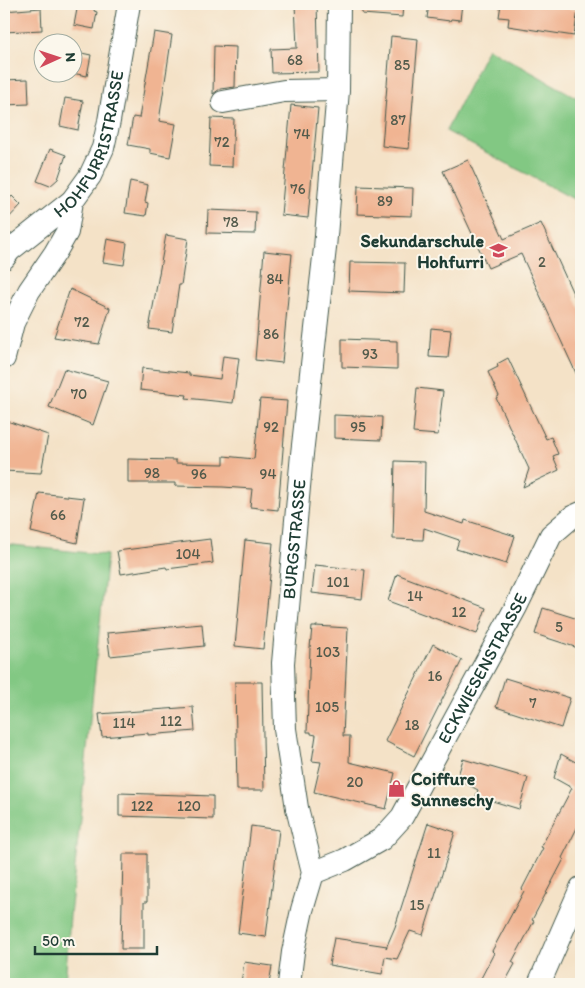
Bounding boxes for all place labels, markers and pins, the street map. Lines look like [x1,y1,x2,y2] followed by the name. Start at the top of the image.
[361,230,484,273] place label: Sekundarschule Hohfurri
[488,241,508,261] school or university icon: Sekundarschule Hohfurri
[411,768,494,811] place label: Coiffure Sunneschy
[387,779,407,799] shop icon: Coiffure Sunneschy

